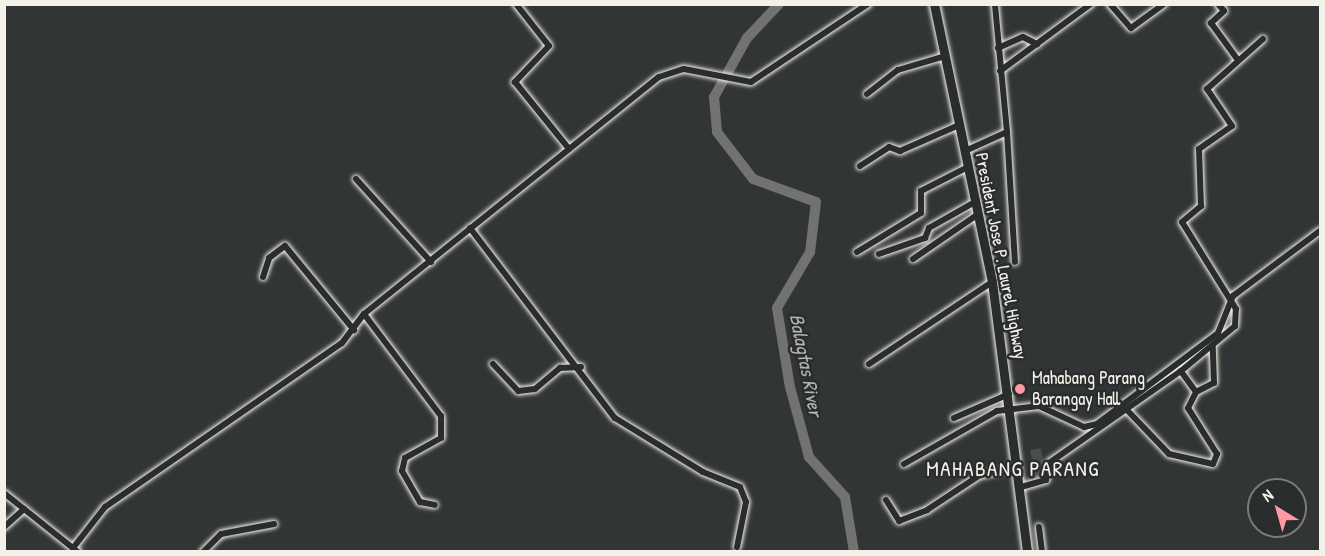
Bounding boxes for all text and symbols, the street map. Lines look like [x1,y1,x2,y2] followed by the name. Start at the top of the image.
[970,151,1032,361] street label: President Jose P. Laurel Highway
[785,312,829,418] water label: Balagtas River
[1032,368,1145,410] place label: Mahabang Parang Barangay Hall
[1013,382,1027,396] marker: Mahabang Parang Barangay Hall
[926,456,1100,482] district label: MAHABANG PARANG
[1247,478,1307,538] north arrow
[1257,484,1277,507] text: N

